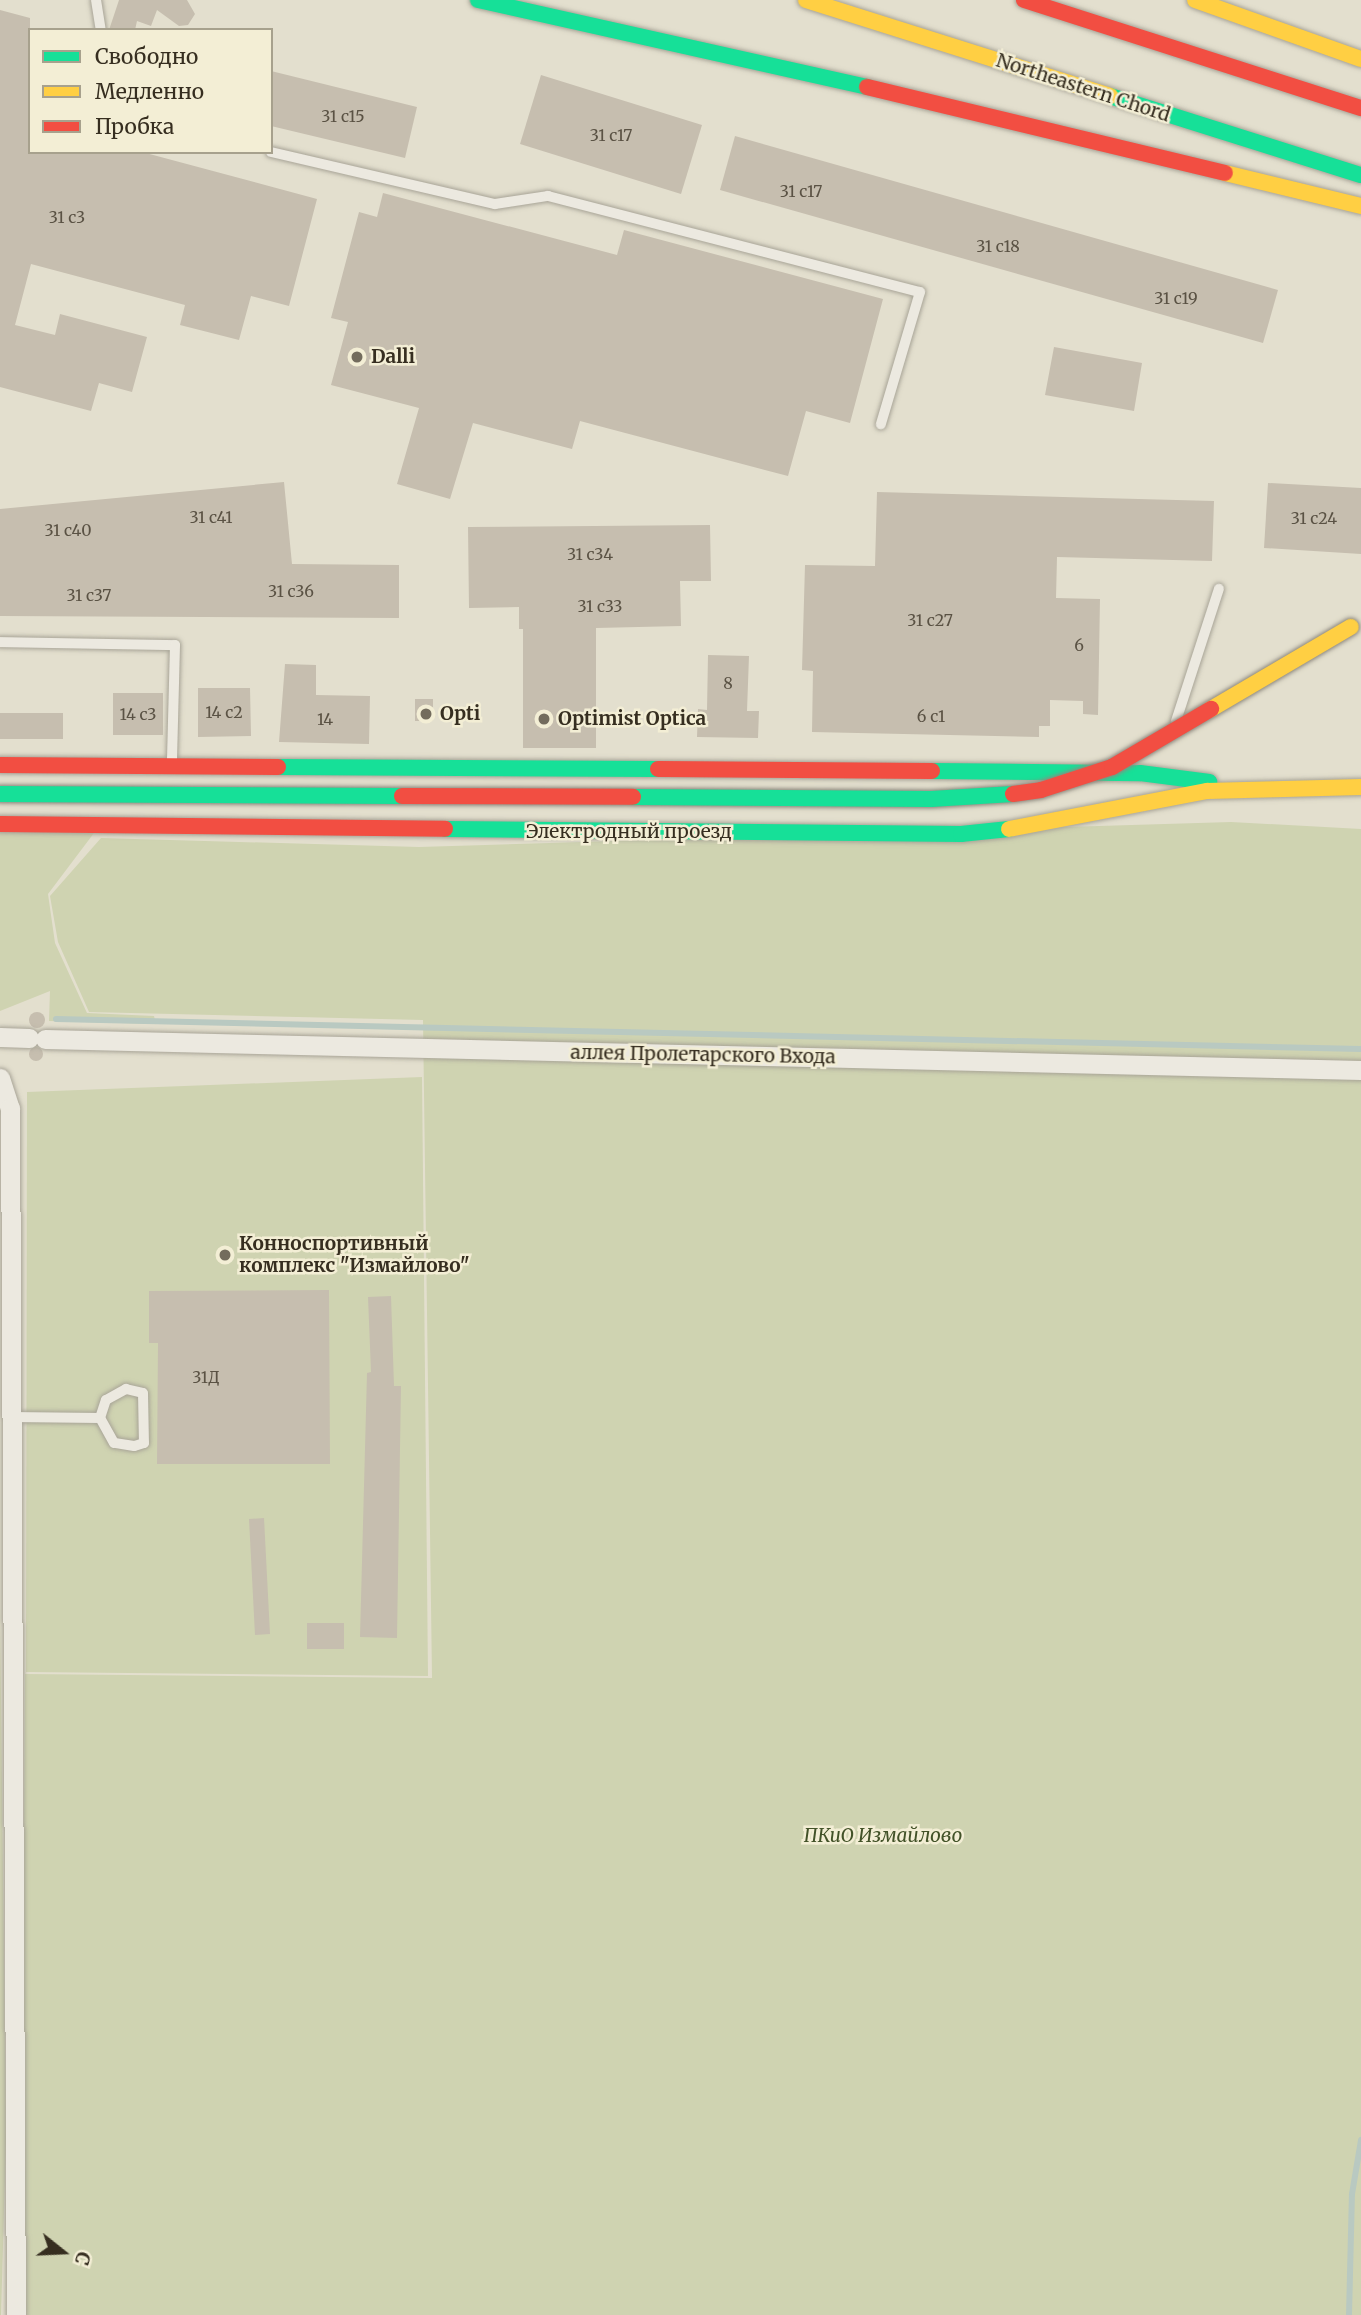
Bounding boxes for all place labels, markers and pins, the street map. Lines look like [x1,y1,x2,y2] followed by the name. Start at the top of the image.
[371,346,415,368] place label: Dalli
[349,349,365,365] marker: Dalli
[440,703,480,725] place label: Opti
[418,706,434,722] marker: Opti
[558,708,706,730] place label: Optimist Optica
[536,711,552,727] marker: Optimist Optica
[239,1233,470,1277] place label: Конноспортивный комплекс "Измайлово"
[217,1247,233,1263] marker: Конноспортивный комплекс "Измайлово"

